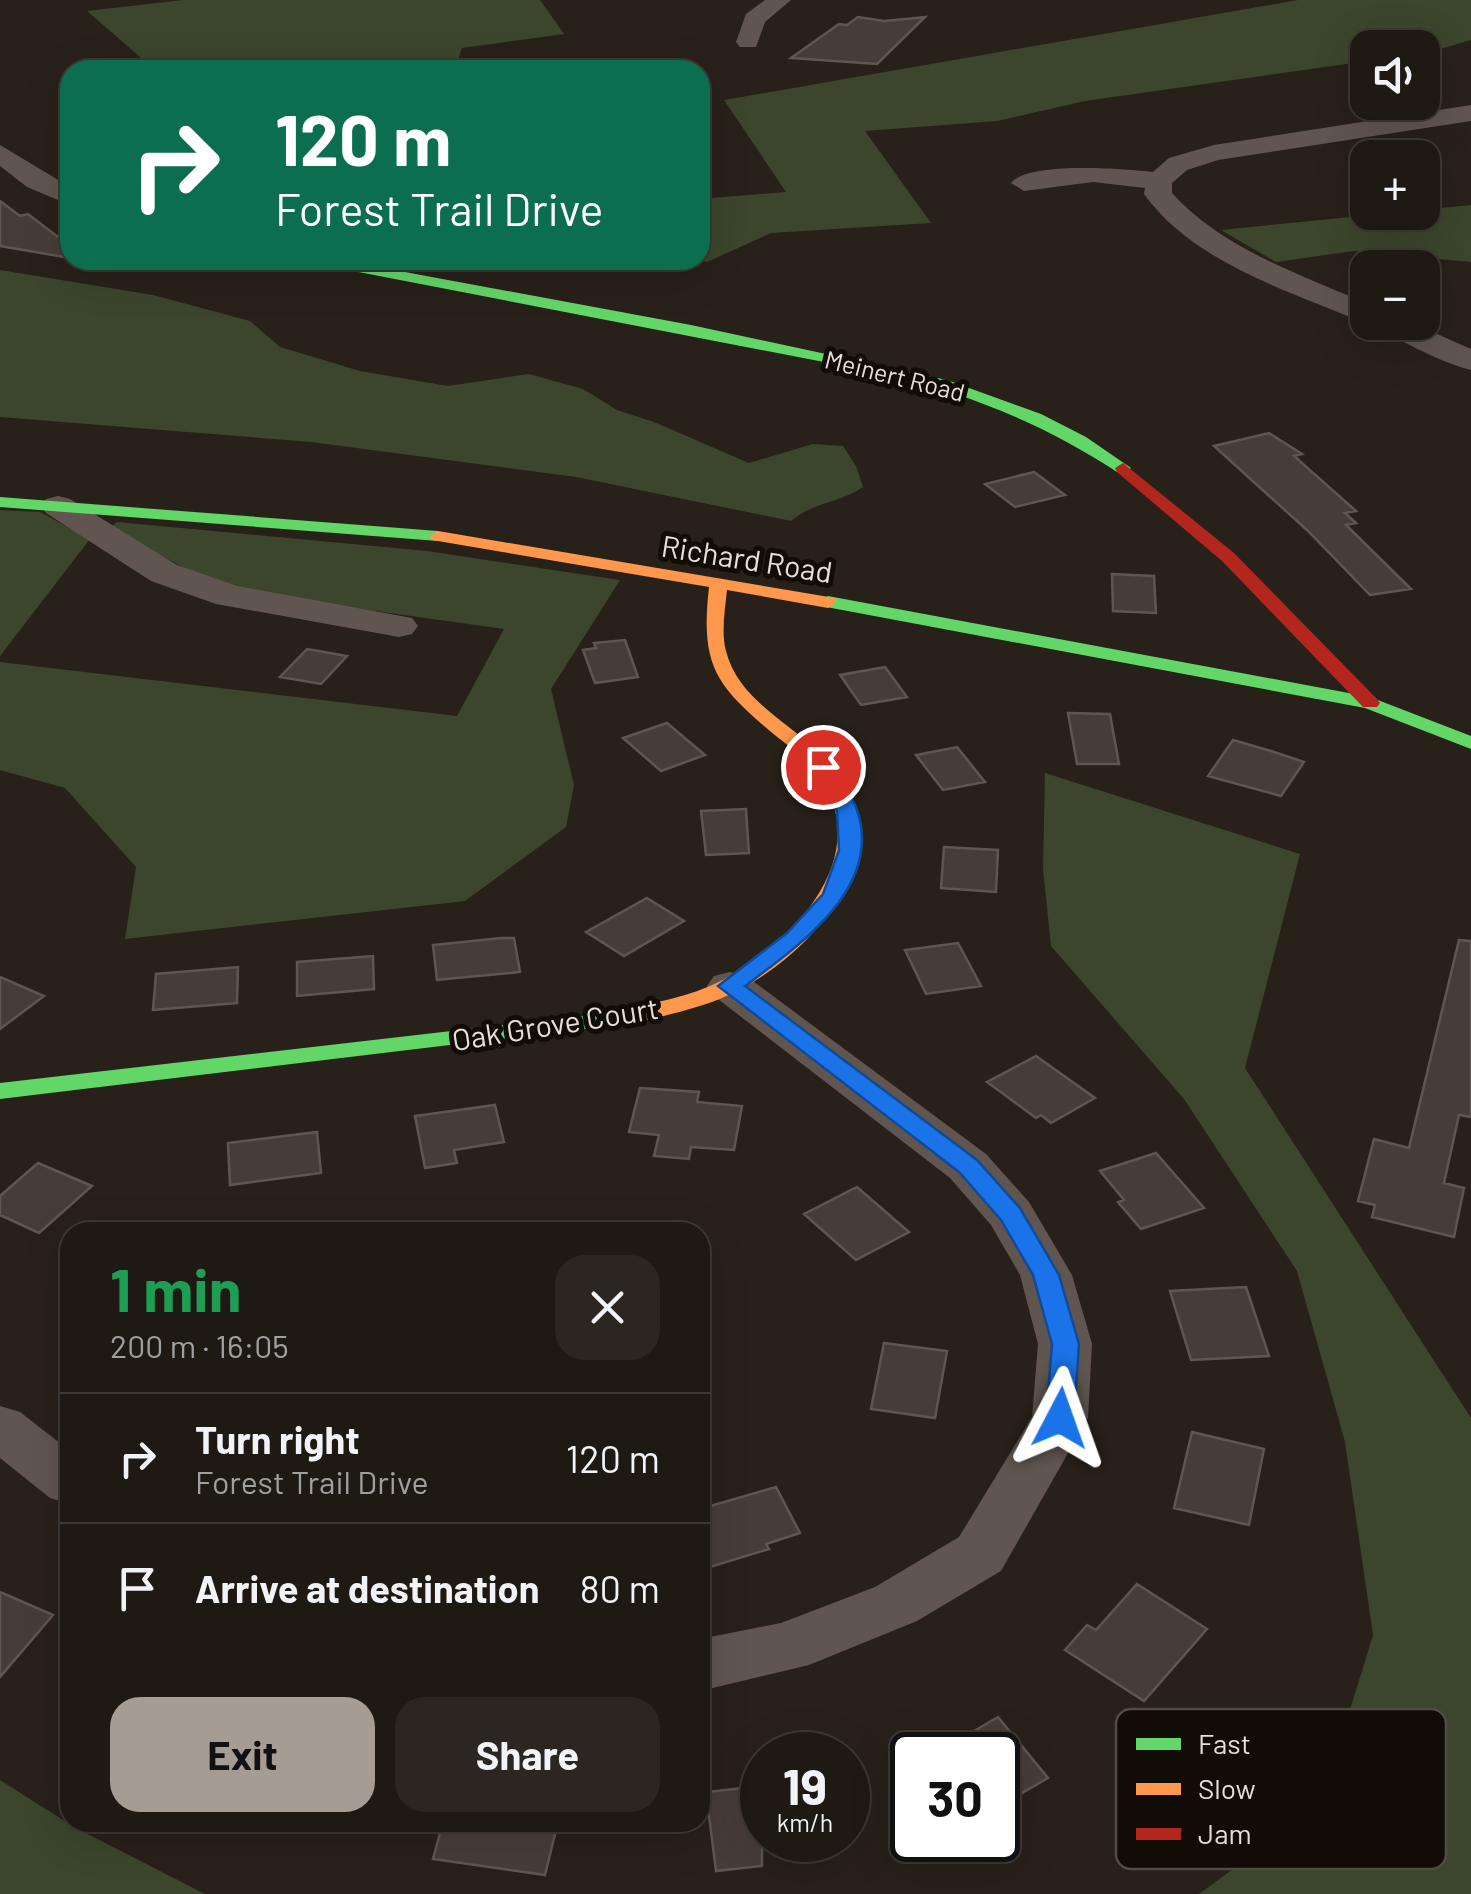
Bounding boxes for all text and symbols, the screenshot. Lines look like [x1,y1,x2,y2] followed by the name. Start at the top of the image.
[1350,30,1440,340] map controls
[1350,30,1440,120] button: sound
[275,96,451,180] text: 120 m
[110,100,240,230] icon: right
[1350,140,1440,230] button: +
[275,181,604,235] text: Forest Trail Drive
[1350,250,1440,340] button: −
[822,343,968,407] street label: Meinert Road
[659,527,835,589] street label: Richard Road
[781,725,866,810] pin
[796,740,851,795] icon: arrive
[449,989,661,1057] street label: Oak Grove Court
[110,1252,241,1324] text: 1 min
[555,1255,660,1360] button: close
[110,1326,289,1364] text: 200 m · 16:05
[1008,1366,1112,1470] position arrow
[195,1416,360,1462] text: Turn right
[110,1431,165,1486] icon: right
[566,1435,660,1481] text: 120 m
[195,1462,429,1500] text: Forest Trail Drive
[110,1561,165,1616] icon: arrive
[195,1565,540,1611] text: Arrive at destination
[580,1565,660,1611] text: 80 m
[110,1697,375,1812] button: Exit
[395,1697,660,1812] button: Share
[1116,1709,1446,1869] legend
[1198,1726,1251,1760] text: Fast
[890,1732,1020,1862] speed limit sign: 30
[783,1755,827,1815] text: 19
[1198,1771,1256,1805] text: Slow
[777,1807,833,1837] text: km/h
[1198,1816,1252,1850] text: Jam

